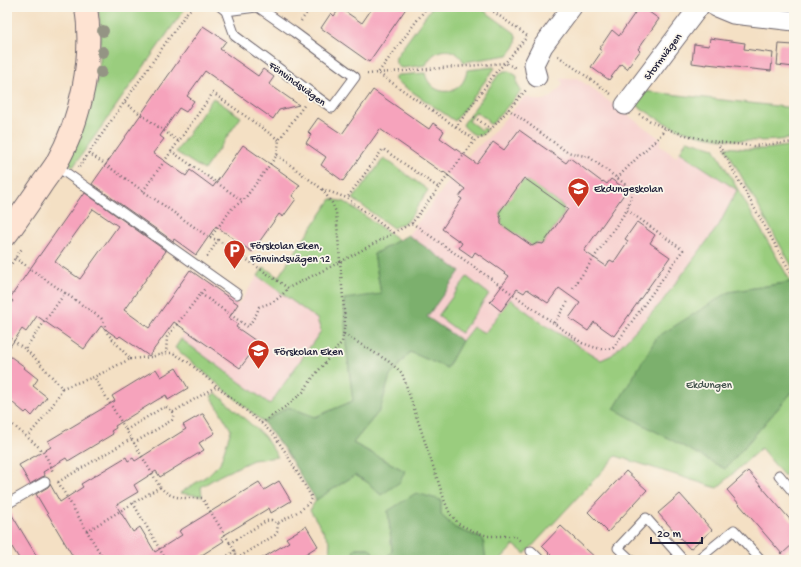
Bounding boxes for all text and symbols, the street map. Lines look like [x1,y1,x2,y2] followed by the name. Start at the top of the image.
[642,31,685,83] street label: Stormvägen
[265,59,328,110] street label: Fönvindsvägen
[565,175,591,208] school or university icon: Ekdungeskolan
[594,184,664,196] place label: Ekdungeskolan
[222,238,248,271] parking icon: Förskolan Eken, Fönvindsvägen 12
[249,241,331,266] place label: Förskolan Eken, Fönvindsvägen 12
[246,338,272,371] school or university icon: Förskolan Eken
[273,347,344,359] place label: Förskolan Eken
[686,380,733,392] park label: Ekdungen
[651,519,702,545] scale bar
[657,528,682,542] text: 20 m

